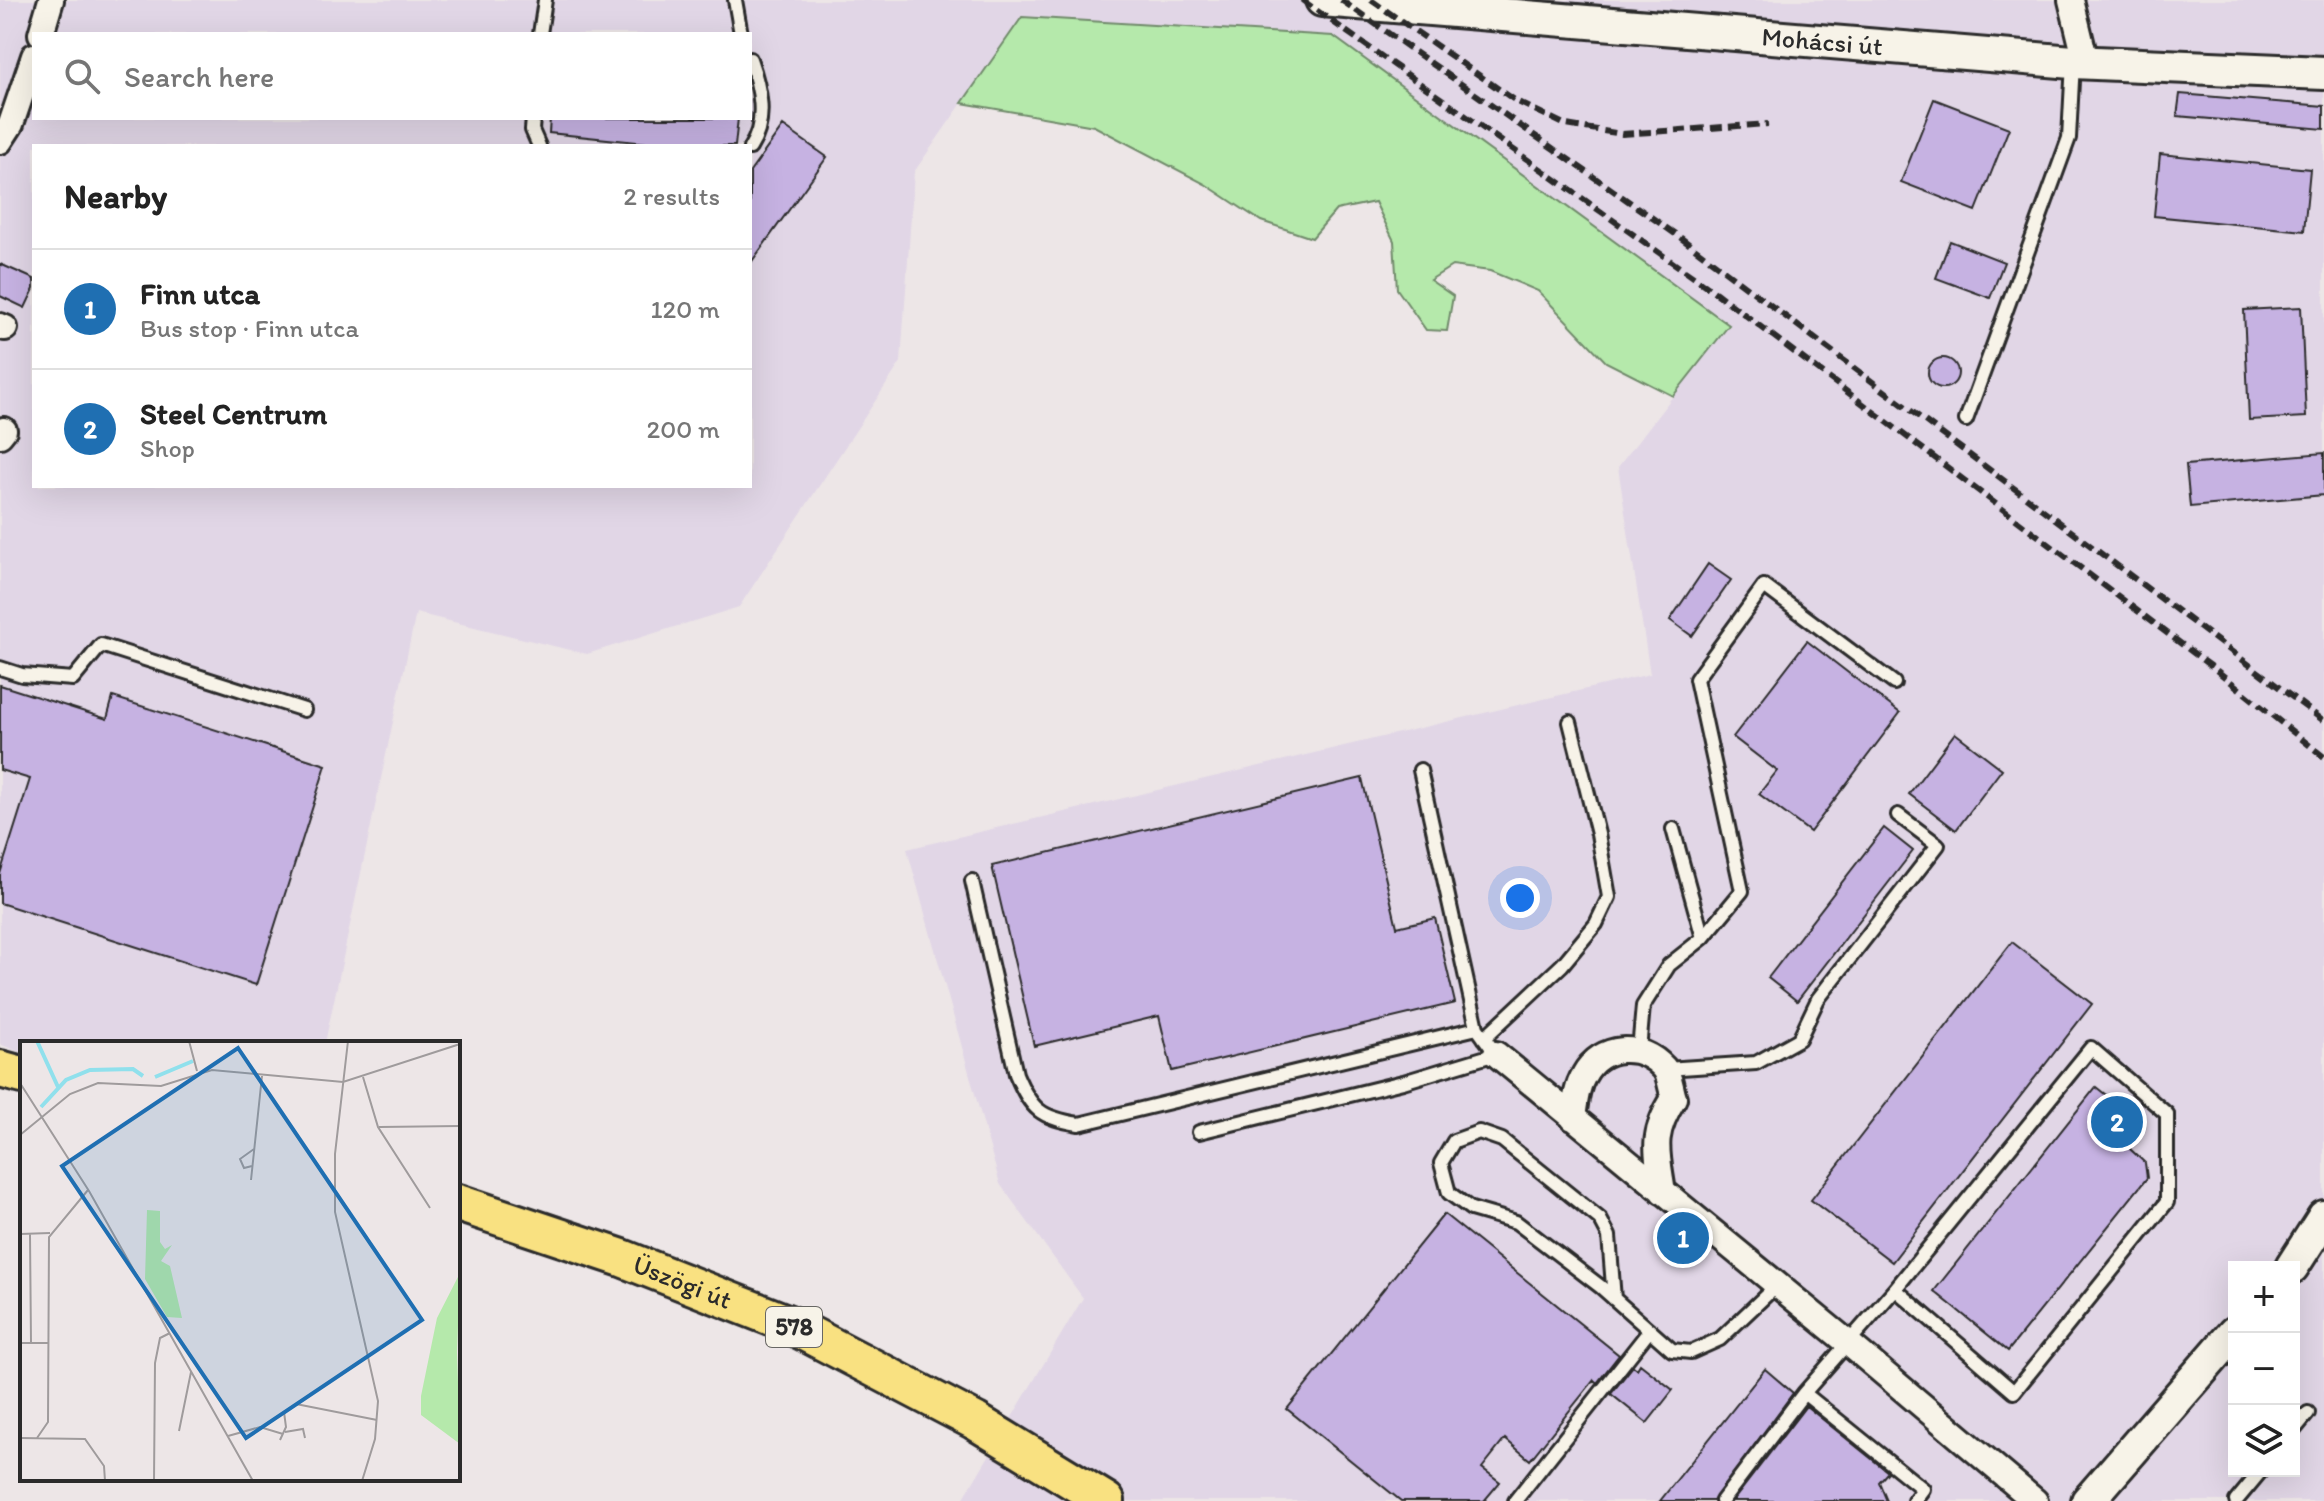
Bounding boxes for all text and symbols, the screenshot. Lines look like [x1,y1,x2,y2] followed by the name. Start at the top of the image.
[1760,20,1884,62] street label: Mohácsi út
[32,32,752,120] search box
[60,54,104,98] icon: search
[124,58,274,95] text: Search here
[64,176,167,217] text: Nearby
[623,180,720,212] text: 2 results
[140,275,260,312] text: Finn utca
[84,293,96,325] text: 1
[651,293,720,325] text: 120 m
[140,312,359,344] text: Bus stop · Finn utca
[140,395,327,432] text: Steel Centrum
[83,413,97,445] text: 2
[647,413,720,445] text: 200 m
[140,432,195,464] text: Shop
[1500,878,1540,918] your location
[20,1041,460,1481] inset map
[2091,1092,2143,1152] pin: 2
[1657,1208,1709,1268] pin: 1
[628,1248,737,1316] street label: Üszögi út
[2228,1261,2300,1477] map controls
[2228,1261,2300,1333] button: +
[766,1307,822,1347] road number: 578
[2228,1333,2300,1405] button: −
[2228,1405,2300,1477] button: layers

